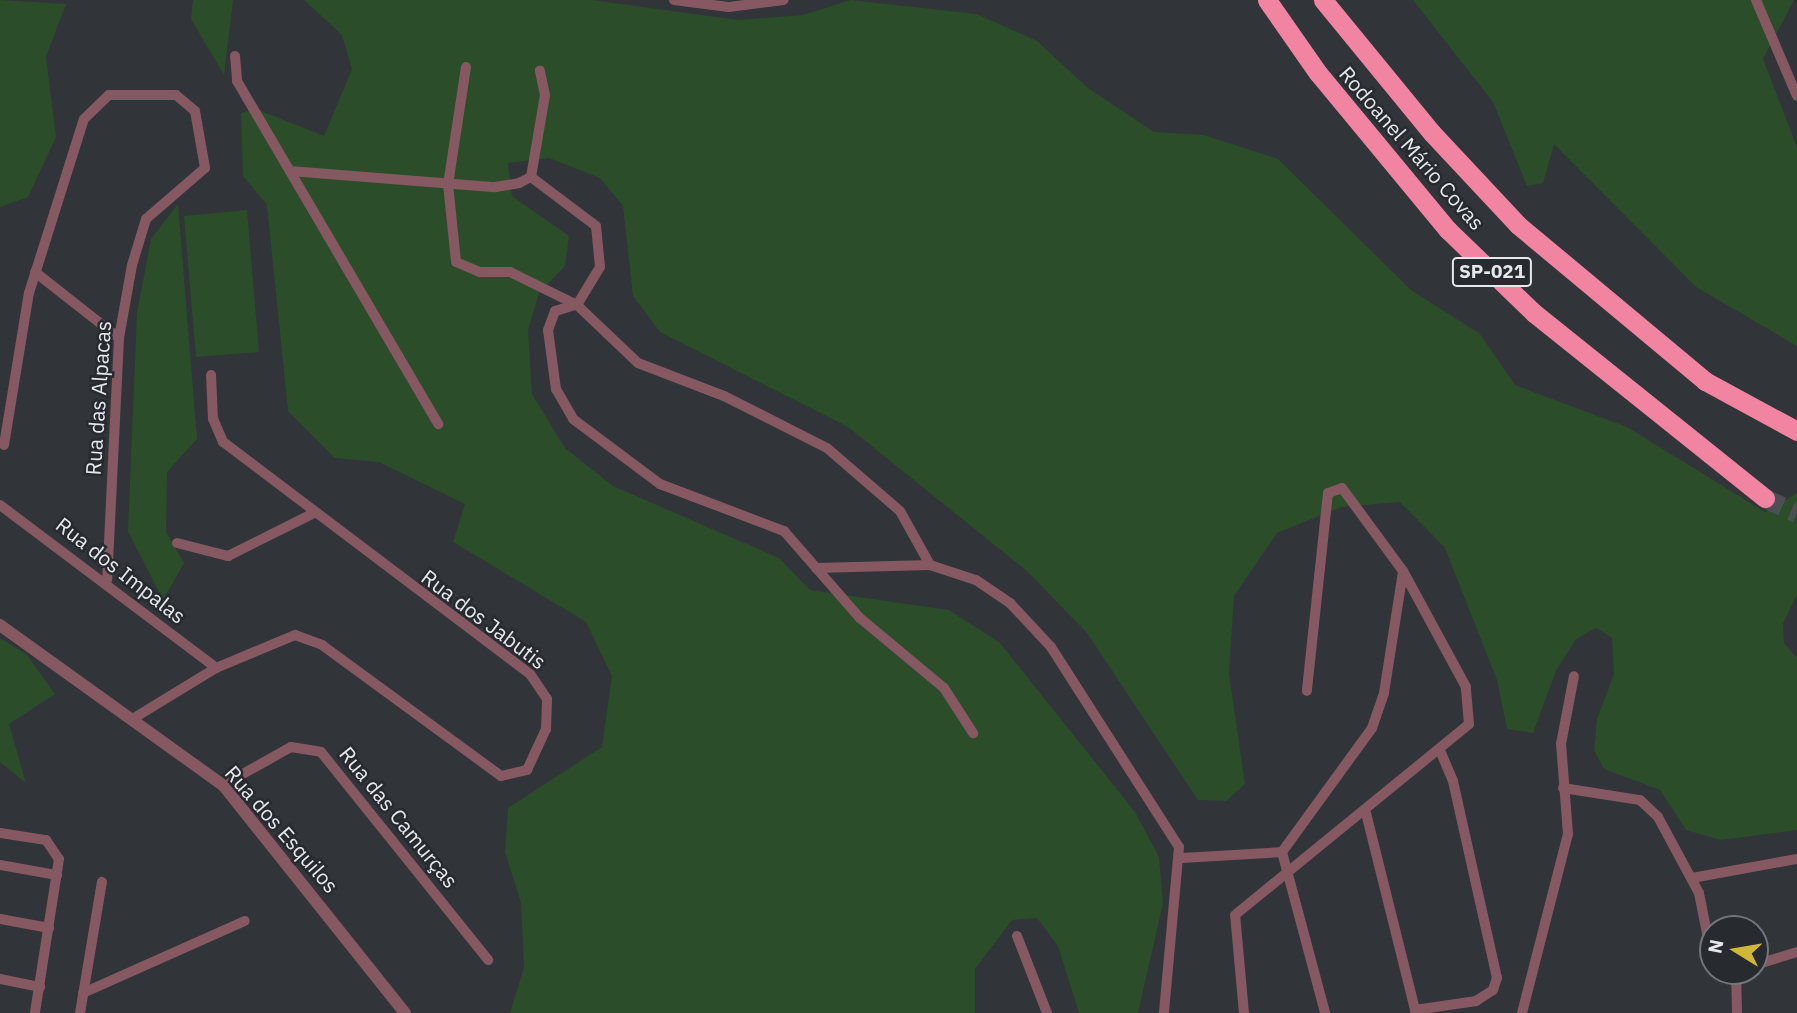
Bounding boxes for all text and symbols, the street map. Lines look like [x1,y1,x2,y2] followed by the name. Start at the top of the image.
[1334,61,1490,235] street label: Rodoanel Mário Covas
[1452,256,1532,288] road number: SP-021
[80,320,116,476] street label: Rua das Alpacas
[51,511,191,629] street label: Rua dos Impalas
[417,564,551,674] street label: Rua dos Jabutis
[334,741,464,893] street label: Rua das Camurças
[220,760,344,898] street label: Rua dos Esquilos
[1699,915,1769,985] north arrow
[1702,937,1728,955] text: N

